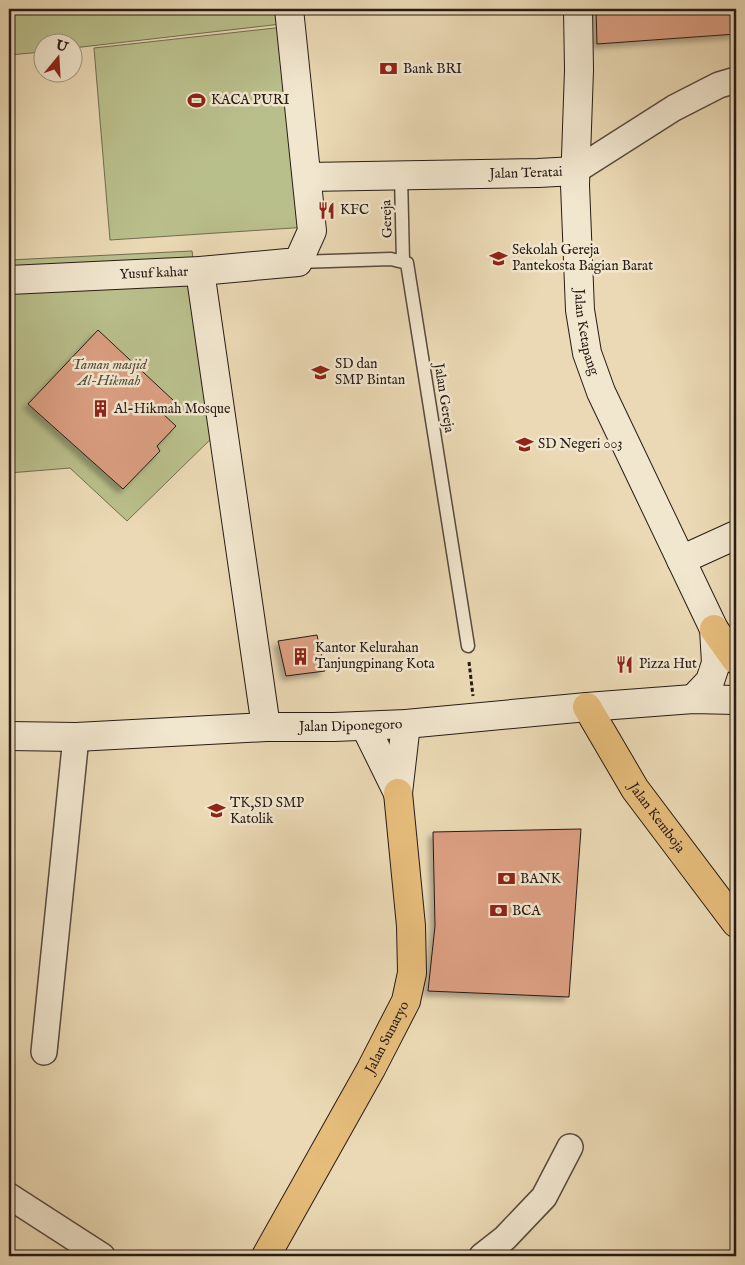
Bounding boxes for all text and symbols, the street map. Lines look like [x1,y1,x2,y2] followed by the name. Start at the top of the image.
[32,32,82,82] north arrow
[52,36,71,57] text: U
[379,59,399,79] bank icon: Bank BRI
[403,60,462,78] place label: Bank BRI
[187,90,207,110] sports icon: KACA PURI
[211,91,289,109] place label: KACA PURI
[487,163,563,183] street label: Jalan Teratai
[377,199,397,239] street label: Gereja
[316,200,336,220] restaurant icon: KFC
[340,201,369,219] place label: KFC
[512,241,653,275] place label: Sekolah Gereja Pantekosta Bagian Barat
[488,248,508,268] school or university icon: Sekolah Gereja Pantekosta Bagian Barat
[119,263,189,284] street label: Yusuf kahar
[570,286,603,378] street label: Jalan Ketapang
[335,355,406,389] place label: SD dan SMP Bintan
[71,356,148,390] park label: Taman masjid Al-Hikmah
[429,360,459,435] street label: Jalan Gereja
[311,362,331,382] school or university icon: SD dan SMP Bintan
[90,399,110,419] building icon: Al-Hikmah Mosque
[113,400,231,418] place label: Al-Hikmah Mosque
[514,434,534,454] school or university icon: SD Negeri 003
[538,435,623,453] place label: SD Negeri 003
[315,639,436,673] place label: Kantor Kelurahan Tanjungpinang Kota
[291,646,311,666] building icon: Kantor Kelurahan Tanjungpinang Kota
[615,654,635,674] restaurant icon: Pizza Hut
[639,655,697,673] place label: Pizza Hut
[297,715,403,736] street label: Jalan Diponegoro
[623,778,690,857] street label: Jalan Kemboja
[230,794,304,828] place label: TK,SD SMP Katolik
[206,801,226,821] school or university icon: TK,SD SMP Katolik
[496,869,516,889] bank icon: BANK
[520,870,562,888] place label: BANK
[488,901,508,921] bank icon: BCA
[512,902,541,920] place label: BCA
[360,998,414,1079] street label: Jalan Sunaryo

